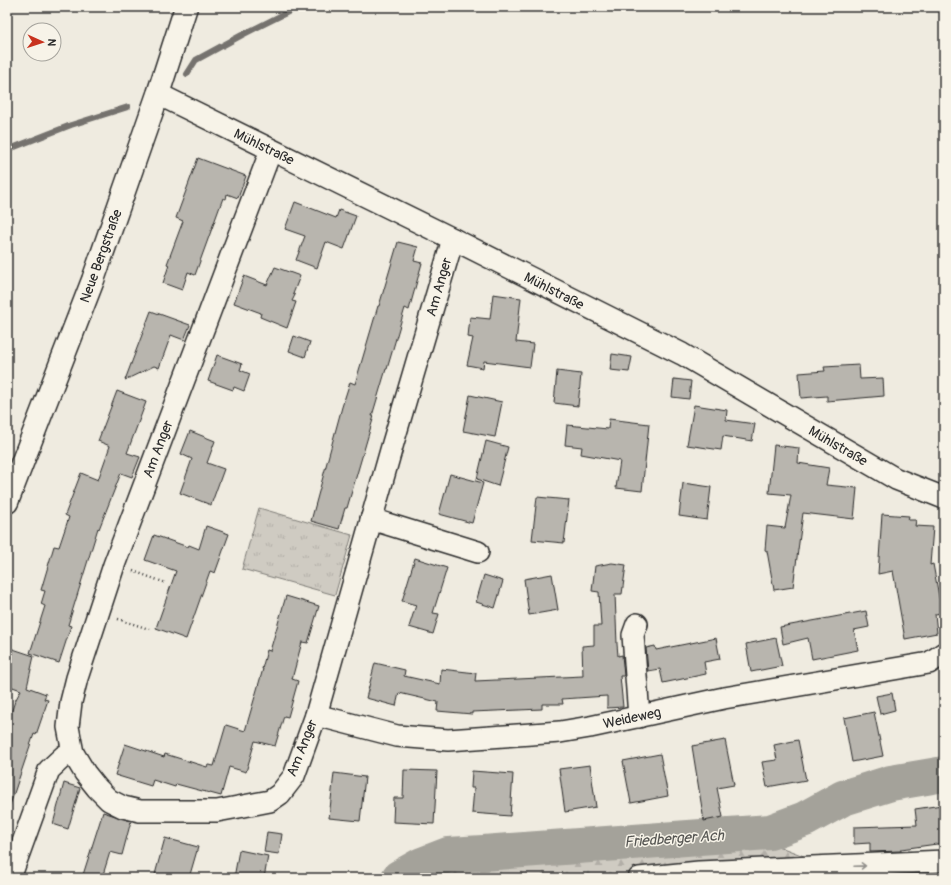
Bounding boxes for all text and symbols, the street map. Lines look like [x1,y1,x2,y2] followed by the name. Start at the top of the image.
[22,22,62,62] north arrow
[45,38,58,47] text: N
[231,125,297,169] street label: Mühlstraße
[76,207,126,305] street label: Neue Bergstraße
[423,256,455,318] street label: Am Anger
[521,269,587,313] street label: Mühlstraße
[139,418,177,480] street label: Am Anger
[806,422,871,470] street label: Mühlstraße
[602,704,662,732] street label: Weideweg
[283,717,321,779] street label: Am Anger
[624,826,725,852] water label: Friedberger Ach
[853,862,866,869] one-way arrow

